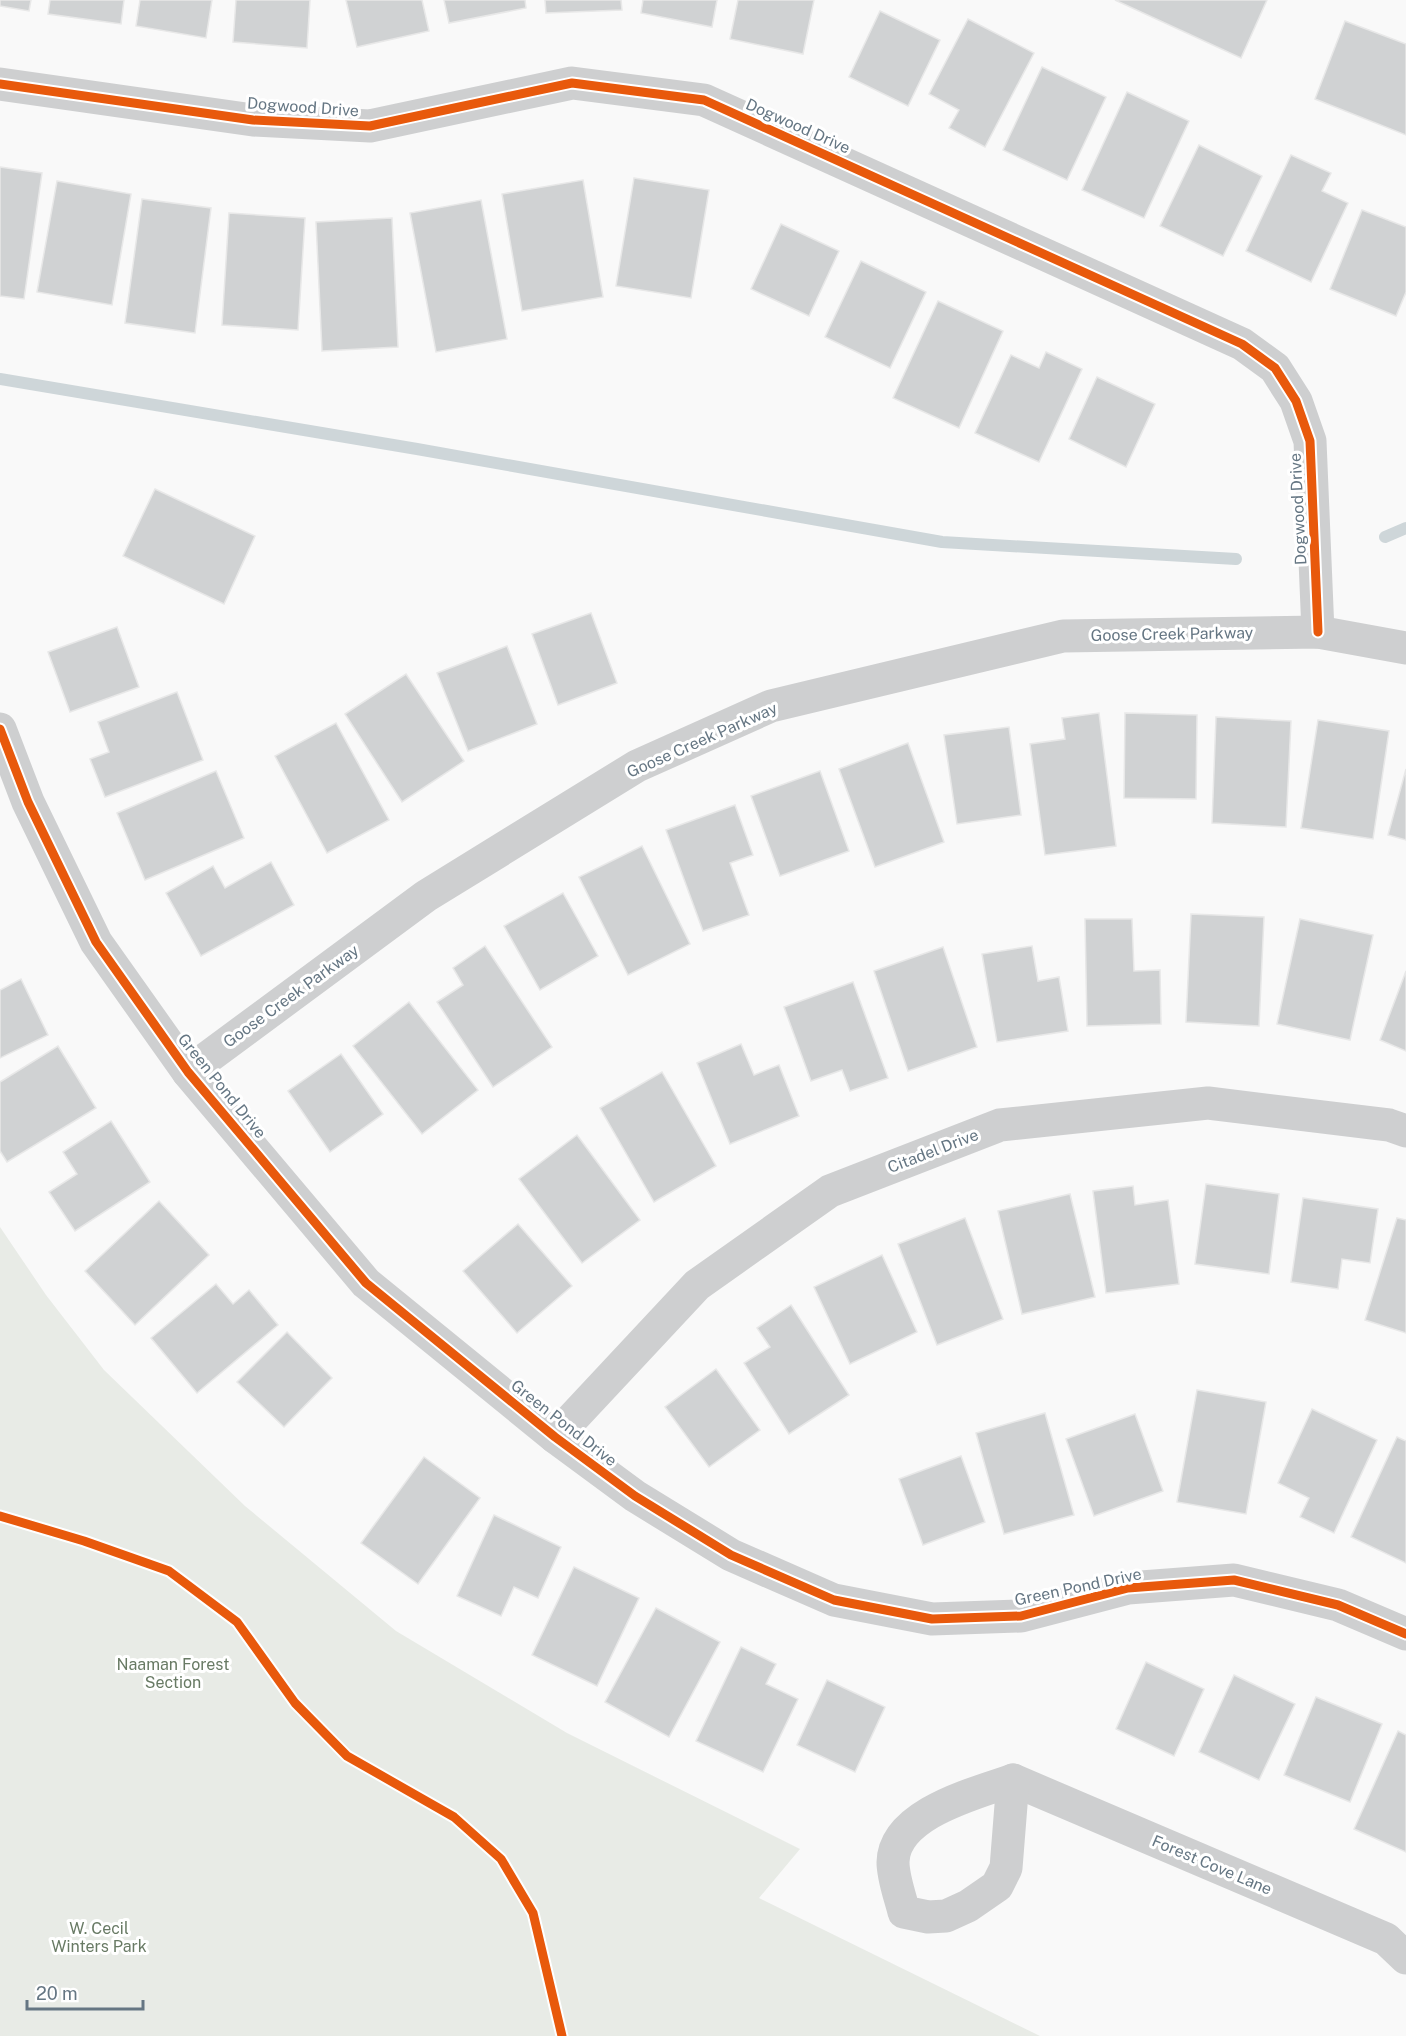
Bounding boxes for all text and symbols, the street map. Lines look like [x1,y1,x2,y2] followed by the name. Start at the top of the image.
[246,94,360,120] street label: Dogwood Drive
[743,95,853,157] street label: Dogwood Drive
[1286,452,1310,566] street label: Dogwood Drive
[1091,623,1254,645] street label: Goose Creek Parkway
[624,698,781,782] street label: Goose Creek Parkway
[220,940,363,1051] street label: Goose Creek Parkway
[174,1030,270,1142] street label: Green Pond Drive
[885,1125,981,1177] street label: Citadel Drive
[507,1376,621,1470] street label: Green Pond Drive
[1013,1564,1143,1610] street label: Green Pond Drive
[116,1655,230,1692] park label: Naaman Forest Section
[1149,1831,1275,1899] street label: Forest Cove Lane
[51,1919,147,1956] park label: W. Cecil Winters Park
[27,1973,142,2011] scale bar
[36,1983,78,2004] text: 20 m

